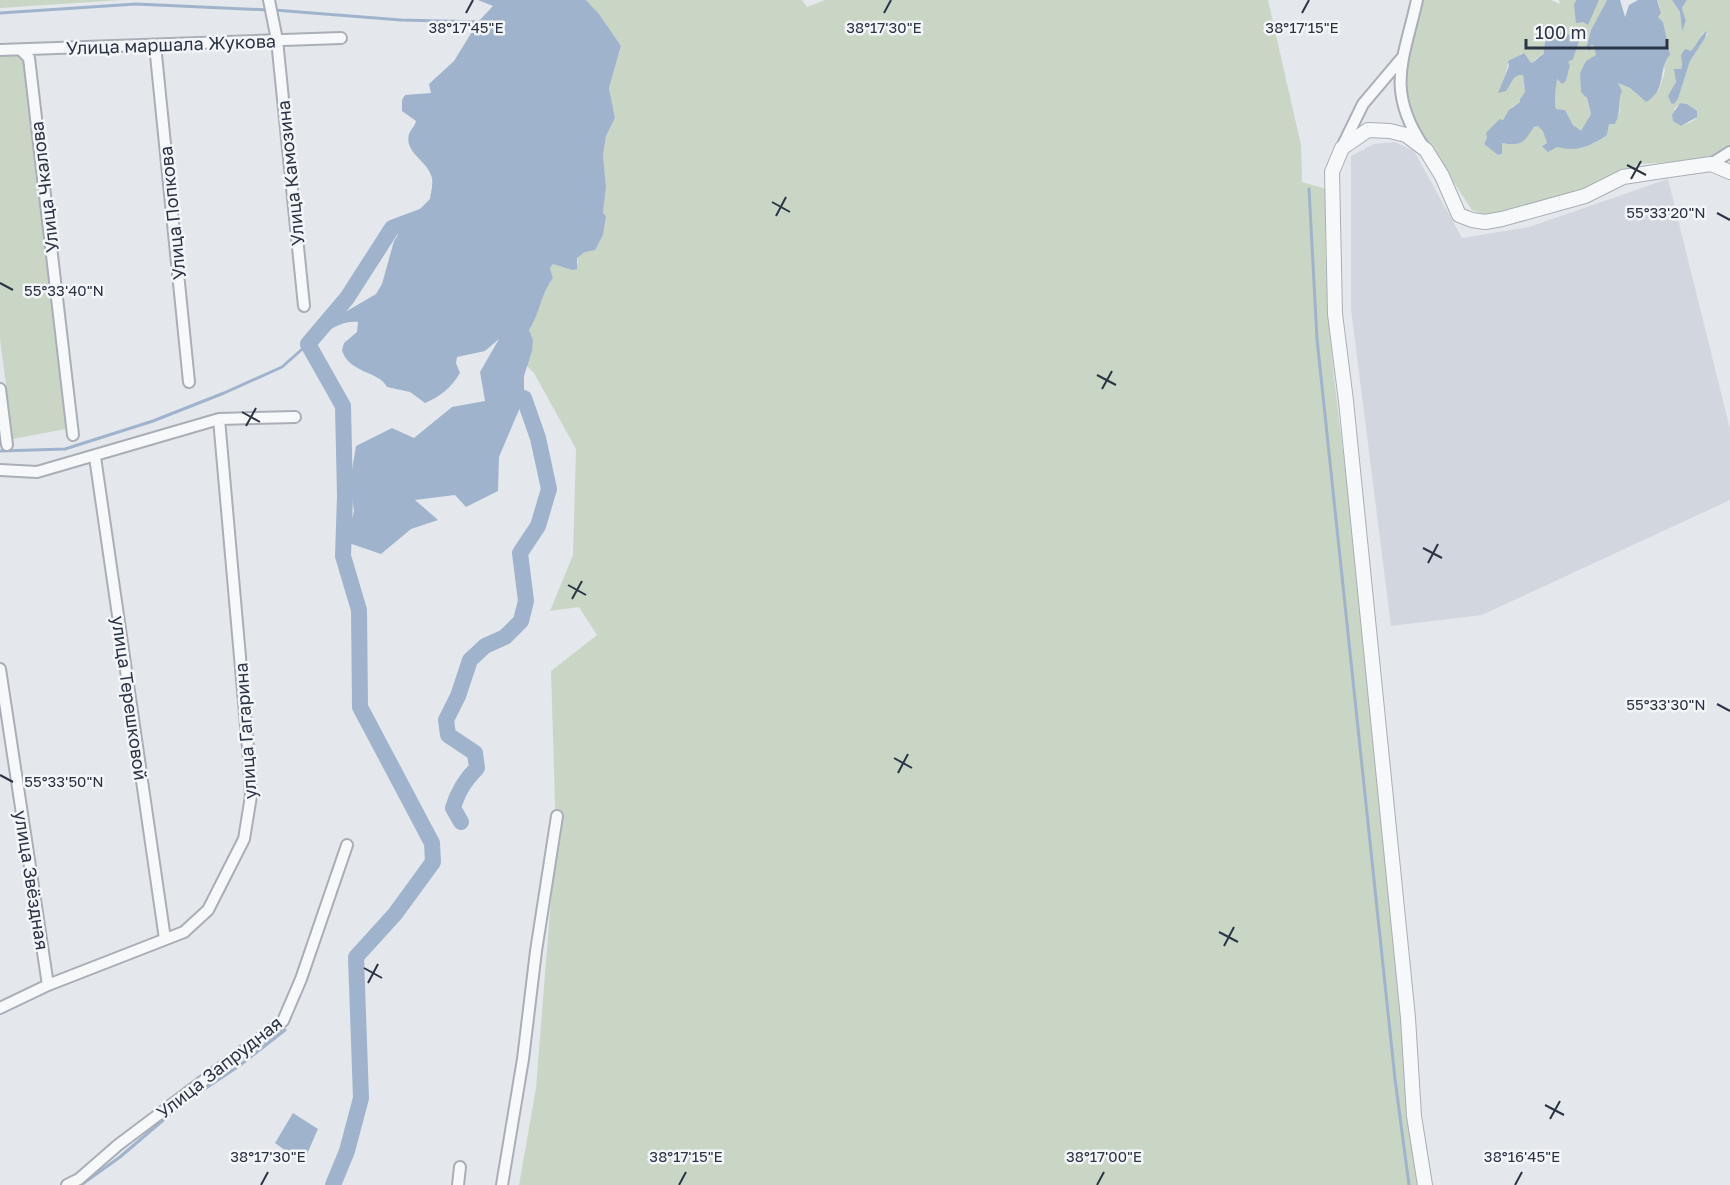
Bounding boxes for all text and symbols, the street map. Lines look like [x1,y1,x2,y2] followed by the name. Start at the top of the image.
[1526,12,1667,50] scale bar
[428,18,504,36] text: 38°17'45"E
[846,18,922,36] text: 38°17'30"E
[1265,18,1339,36] text: 38°17'15"E
[1535,21,1586,43] text: 100 m
[66,29,276,59] street label: Улица маршала Жукова
[271,99,309,247] street label: Улица Камозина
[25,120,63,254] street label: Улица Чкалова
[154,145,190,281] street label: Улица Попкова
[1626,203,1706,221] text: 55°33'20"N
[24,281,104,299] text: 55°33'40"N
[108,614,152,782] street label: улица Терешковой
[229,662,261,800] street label: улица Гагарина
[1626,695,1706,713] text: 55°33'30"N
[24,772,104,790] text: 55°33'50"N
[10,809,54,951] street label: улица Звёздная
[152,1011,286,1123] street label: Улица Запрудная
[230,1147,306,1165] text: 38°17'30"E
[649,1147,723,1165] text: 38°17'15"E
[1066,1147,1142,1165] text: 38°17'00"E
[1484,1147,1560,1165] text: 38°16'45"E

